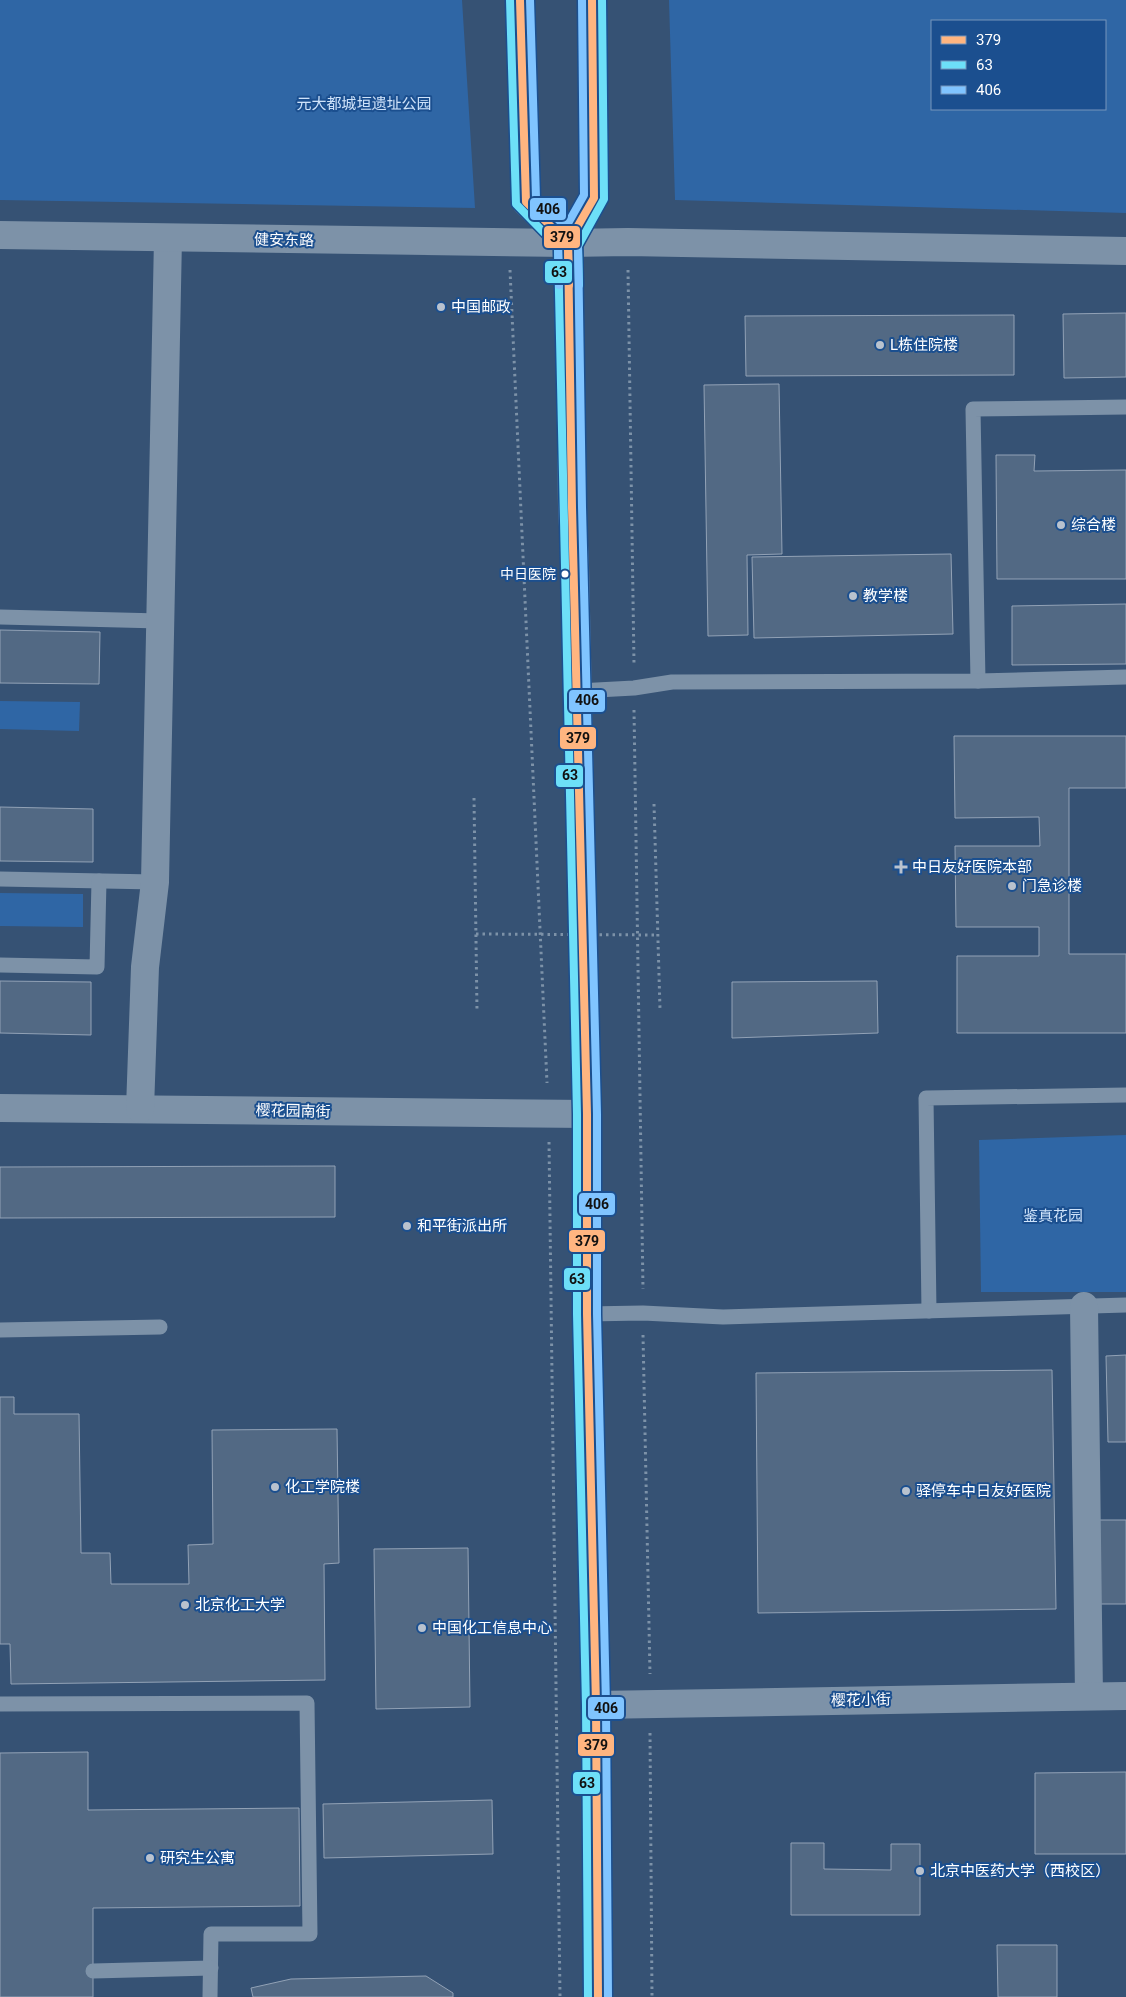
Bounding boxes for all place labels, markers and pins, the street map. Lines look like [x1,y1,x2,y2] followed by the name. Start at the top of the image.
[451,298,511,316] place label: 中国邮政
[435,301,447,313] marker: 中国邮政
[890,336,958,354] place label: L栋住院楼
[874,339,886,351] marker: L栋住院楼
[1071,516,1116,534] place label: 综合楼
[1055,519,1067,531] marker: 综合楼
[500,566,556,582] place label: 中日医院
[560,569,570,579] marker: 中日医院
[863,587,908,605] place label: 教学楼
[847,590,859,602] marker: 教学楼
[912,858,1032,876] place label: 中日友好医院本部
[894,860,908,874] marker: 中日友好医院本部
[1022,877,1082,895] place label: 门急诊楼
[1006,880,1018,892] marker: 门急诊楼
[417,1217,507,1235] place label: 和平街派出所
[401,1220,413,1232] marker: 和平街派出所
[285,1478,360,1496] place label: 化工学院楼
[269,1481,281,1493] marker: 化工学院楼
[916,1482,1051,1500] place label: 驿停车中日友好医院
[900,1485,912,1497] marker: 驿停车中日友好医院
[195,1596,285,1614] place label: 北京化工大学
[179,1599,191,1611] marker: 北京化工大学
[432,1619,552,1637] place label: 中国化工信息中心
[416,1622,428,1634] marker: 中国化工信息中心
[160,1849,235,1867] place label: 研究生公寓
[144,1852,156,1864] marker: 研究生公寓
[930,1862,1110,1880] place label: 北京中医药大学（西校区）
[914,1865,926,1877] marker: 北京中医药大学（西校区）

